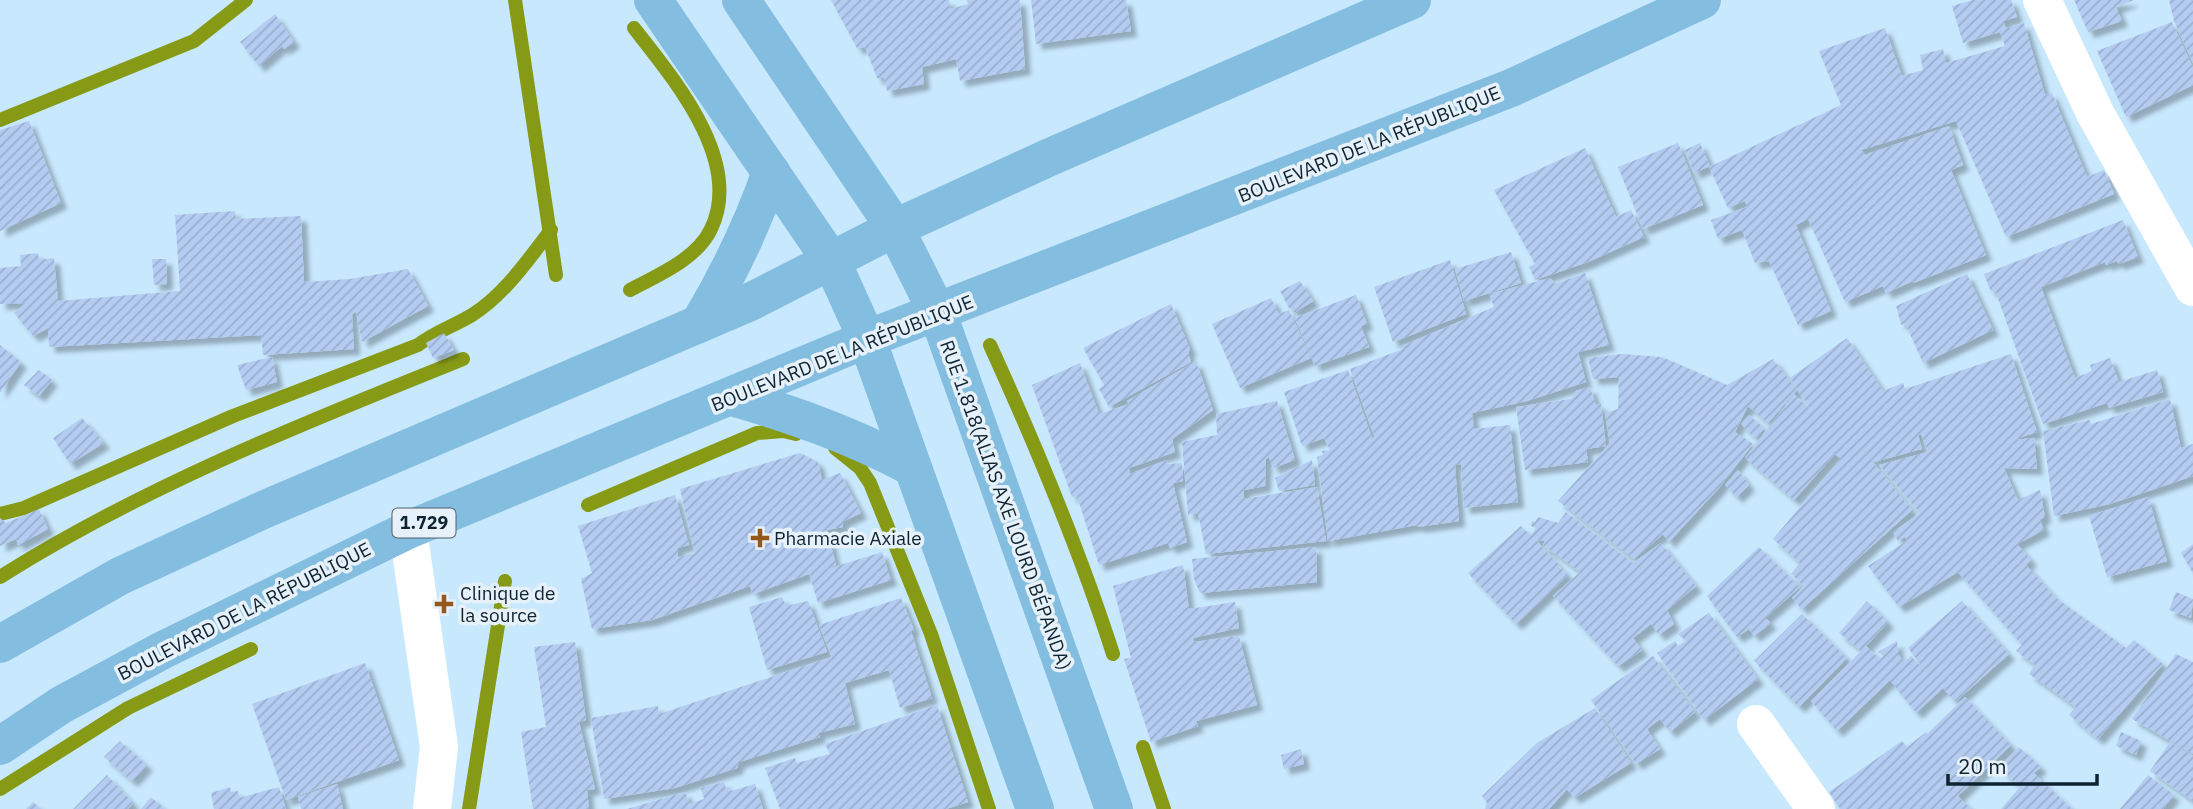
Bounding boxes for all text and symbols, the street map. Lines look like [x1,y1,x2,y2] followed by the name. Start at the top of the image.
[1234,80,1504,208] street label: BOULEVARD DE LA RÉPUBLIQUE
[707,289,977,417] street label: BOULEVARD DE LA RÉPUBLIQUE
[935,337,1077,673] street label: RUE 1.818(ALIAS AXE LOURD BÉPANDA)
[392,508,456,538] road number: 1.729
[774,526,922,550] place label: Pharmacie Axiale
[752,530,768,546] marker: Pharmacie Axiale
[113,537,375,685] street label: BOULEVARD DE LA RÉPUBLIQUE
[460,581,555,627] place label: Clinique de la source
[434,594,454,614] marker: Clinique de la source
[1948,742,2097,786] scale bar
[1958,752,2007,780] text: 20 m

